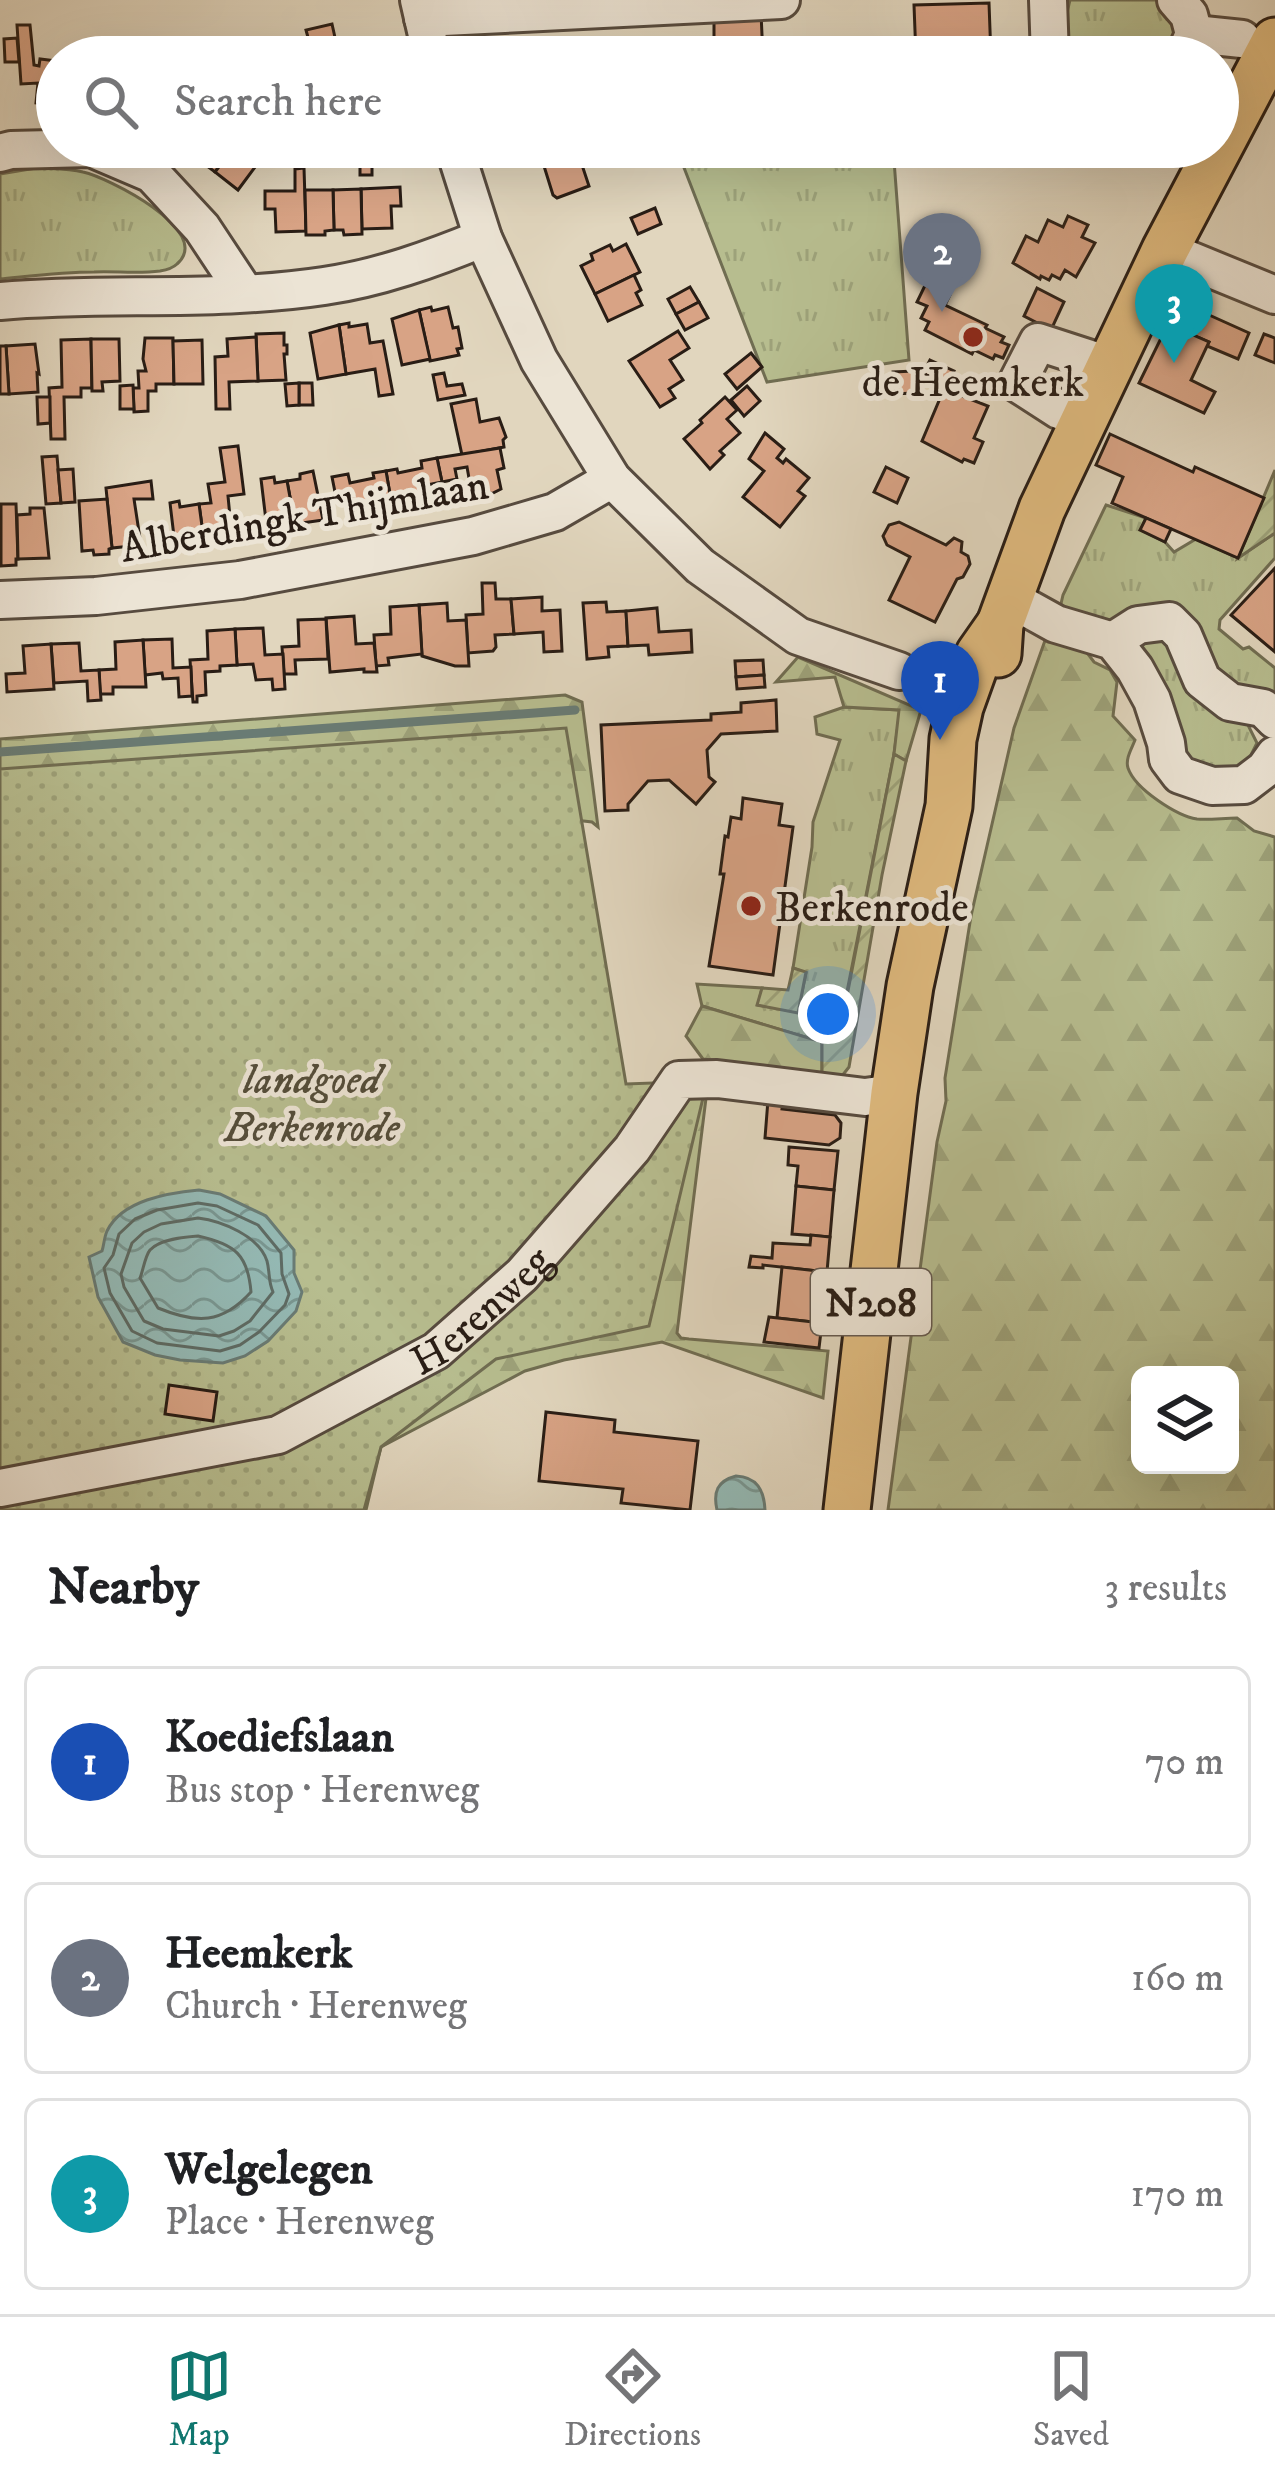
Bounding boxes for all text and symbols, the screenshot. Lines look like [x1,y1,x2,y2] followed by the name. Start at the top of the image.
[36,36,1239,168] search box
[78,69,144,135] icon: search
[174,74,382,130] text: Search here
[903,213,981,312] pin: 2
[1135,264,1213,363] pin: 3
[960,324,986,350] marker: de Heemkerk
[862,358,1084,410] place label: de Heemkerk
[117,460,493,576] street label: Alberdingk Thijmlaan
[901,641,979,740] pin: 1
[775,883,969,935] place label: Berkenrode
[738,893,764,919] marker: Berkenrode
[798,984,858,1044] your location
[223,1055,401,1155] park label: landgoed Berkenrode
[403,1236,565,1389] street label: Herenweg
[811,1269,931,1335] road number: N208
[1131,1366,1239,1474] map controls
[1131,1366,1239,1474] button: layers
[48,1556,199,1620] text: Nearby
[1104,1564,1227,1613] text: 3 results
[165,1710,394,1766] text: Koediefslaan
[83,1738,97,1787] text: 1
[1145,1738,1224,1787] text: 70 m
[165,1766,479,1815] text: Bus stop · Herenweg
[165,1926,353,1982] text: Heemkerk
[80,1954,100,2003] text: 2
[1131,1954,1224,2003] text: 160 m
[165,1982,467,2031] text: Church · Herenweg
[165,2142,373,2198] text: Welgelegen
[83,2170,97,2219] text: 3
[1130,2170,1224,2219] text: 170 m
[165,2198,434,2247] text: Place · Herenweg
[166,2343,232,2456] tab: Map
[564,2343,701,2456] tab: Directions
[1033,2343,1109,2456] tab: Saved

